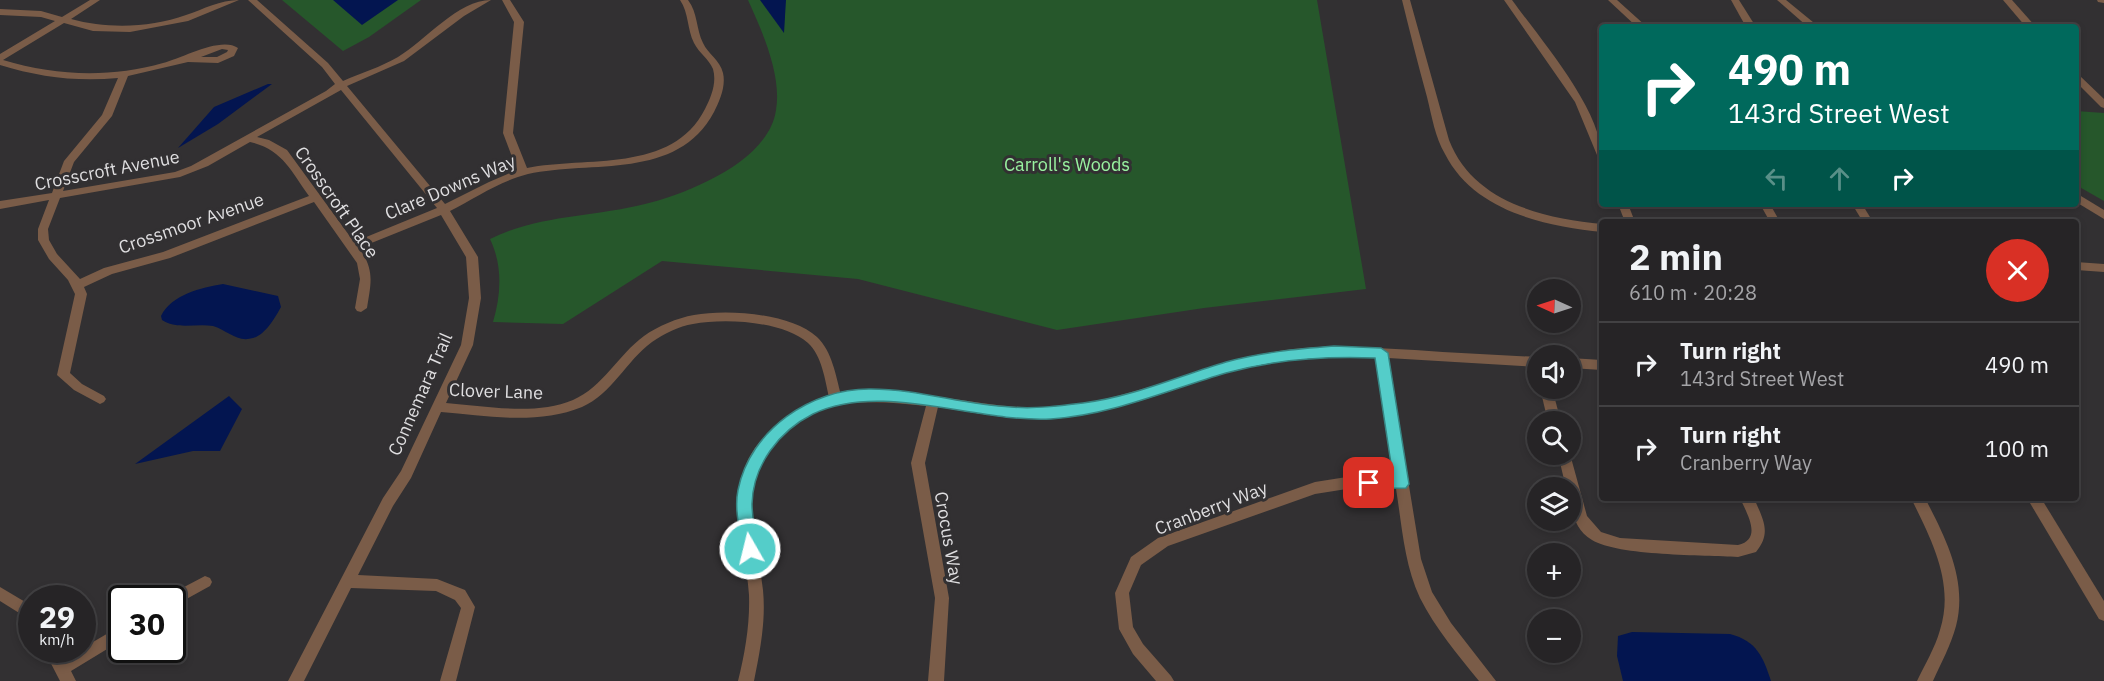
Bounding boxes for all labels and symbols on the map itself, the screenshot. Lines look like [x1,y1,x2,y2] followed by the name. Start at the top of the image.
[290,142,384,262] street label: Crosscroft Place
[33,145,182,195] street label: Crosscroft Avenue
[381,149,519,225] street label: Clare Downs Way
[1004,153,1130,176] park label: Carroll's Woods
[115,187,267,259] street label: Crossmoor Avenue
[1527,279,1581,333] north arrow
[383,329,457,459] street label: Connemara Trail
[449,378,544,404] street label: Clover Lane
[1343,457,1394,508] pin
[1151,476,1271,540] street label: Cranberry Way
[929,490,969,587] street label: Crocus Way
[718,517,782,581] position arrow
[108,585,186,663] speed limit sign: 30

